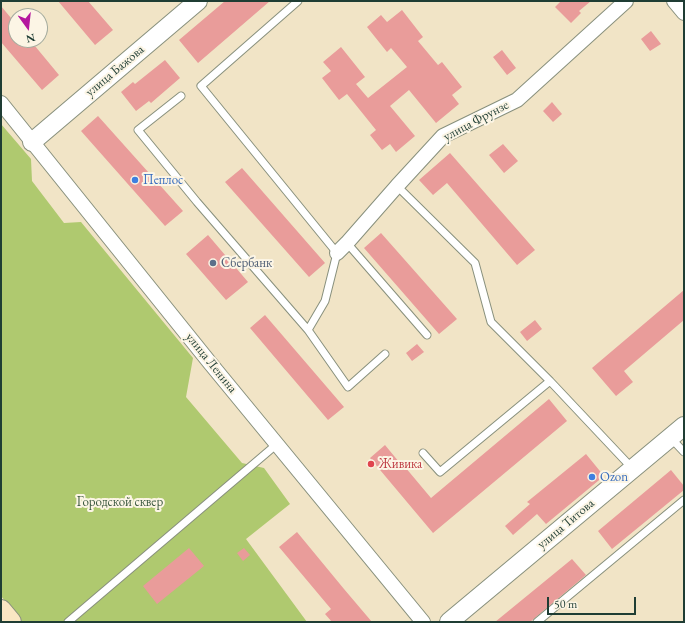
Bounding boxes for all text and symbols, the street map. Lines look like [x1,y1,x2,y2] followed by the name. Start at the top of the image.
[8,8,48,48] north arrow
[25,31,37,47] text: N
[83,42,147,100] street label: улица Бажова
[441,97,511,145] street label: улица Фрунзе
[143,172,183,188] place label: Пеплос
[130,175,140,185] marker: Пеплос
[221,255,272,271] place label: Сбербанк
[208,258,218,268] marker: Сбербанк
[182,330,240,396] street label: улица Ленина
[379,456,422,472] place label: Живика
[366,459,376,469] marker: Живика
[600,469,628,485] place label: Ozon
[587,472,597,482] marker: Ozon
[77,494,163,510] park label: Городской сквер
[534,496,598,552] street label: улица Титова
[549,589,638,615] scale bar
[554,596,577,612] text: 50 m

